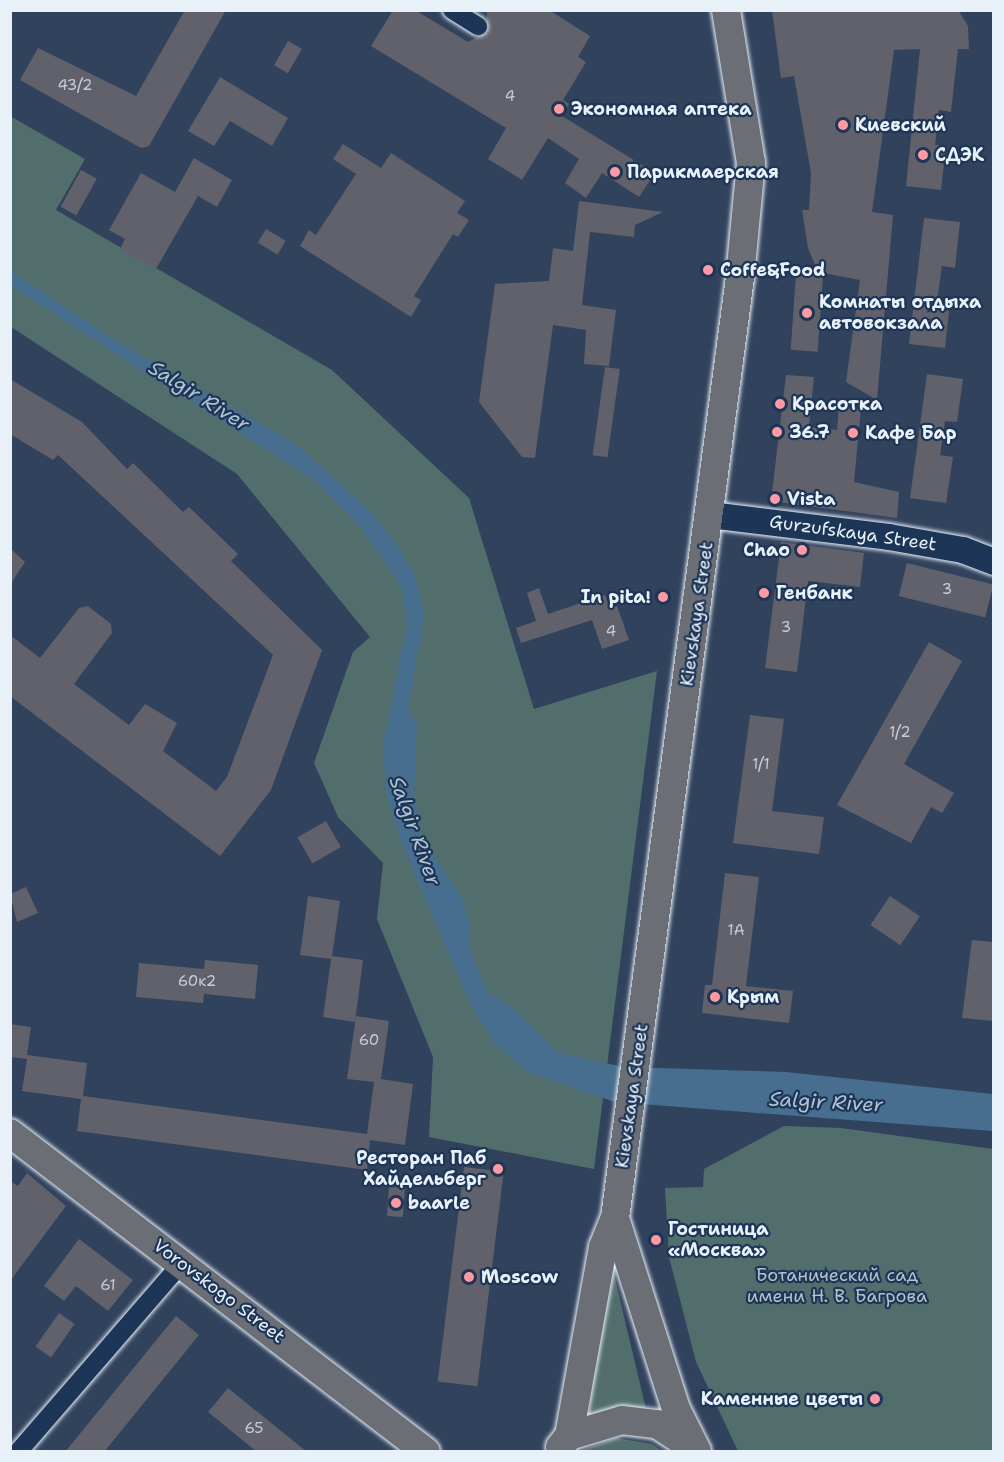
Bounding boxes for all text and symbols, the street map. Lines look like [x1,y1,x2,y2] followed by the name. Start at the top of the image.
[57,77,93,95] house number: 43/2
[505,88,515,106] house number: 4
[571,98,751,120] place label: Экономная аптека
[552,102,566,116] marker: Экономная аптека
[855,114,946,136] place label: Киевский
[836,118,850,132] marker: Киевский
[935,144,984,166] place label: СДЭК
[916,148,930,162] marker: СДЭК
[627,161,779,183] place label: Парикмаерская
[608,165,622,179] marker: Парикмаерская
[720,259,826,281] place label: Coffe&Food
[701,263,715,277] marker: Coffe&Food
[819,292,981,334] place label: Комнаты отдыха автовокзала
[800,306,814,320] marker: Комнаты отдыха автовокзала
[144,356,254,436] water label: Salgir River
[792,393,882,415] place label: Красотка
[773,397,787,411] marker: Красотка
[789,421,830,443] place label: 36.7
[865,422,957,444] place label: Кафе Бар
[770,425,784,439] marker: 36.7
[846,426,860,440] marker: Кафе Бар
[787,488,836,510] place label: Vista
[768,492,782,506] marker: Vista
[768,511,938,555] street label: Gurzufskaya Street
[743,539,790,561] place label: Chao
[676,541,718,687] street label: Kievskaya Street
[795,543,809,557] marker: Chao
[942,581,952,599] house number: 3
[776,582,853,604] place label: Генбанк
[580,586,651,608] place label: In pita!
[757,586,771,600] marker: Генбанк
[656,590,670,604] marker: In pita!
[781,619,791,637] house number: 3
[606,623,616,641] house number: 4
[889,724,911,742] house number: 1/2
[752,756,770,774] house number: 1/1
[384,773,446,889] water label: Salgir River
[727,922,745,940] house number: 1А
[178,973,216,991] house number: 60к2
[727,986,779,1008] place label: Крым
[708,990,722,1004] marker: Крым
[611,1023,653,1169] street label: Kievskaya Street
[359,1032,379,1050] house number: 60
[768,1087,884,1117] water label: Salgir River
[356,1148,486,1190] place label: Ресторан Паб Хайдельберг
[491,1162,505,1176] marker: Ресторан Паб Хайдельберг
[408,1192,470,1214] place label: baarle
[389,1196,403,1210] marker: baarle
[668,1219,769,1262] place label: Гостиница «Москва»
[649,1233,663,1247] marker: Гостиница «Москва»
[149,1235,289,1347] street label: Vorovskogo Street
[747,1265,927,1308] park label: Ботанический сад имени Н. В. Багрова
[481,1266,558,1288] place label: Moscow
[462,1270,476,1284] marker: Moscow
[100,1277,116,1295] house number: 61
[701,1388,863,1410] place label: Каменные цветы
[868,1392,882,1406] marker: Каменные цветы
[244,1420,264,1438] house number: 65

